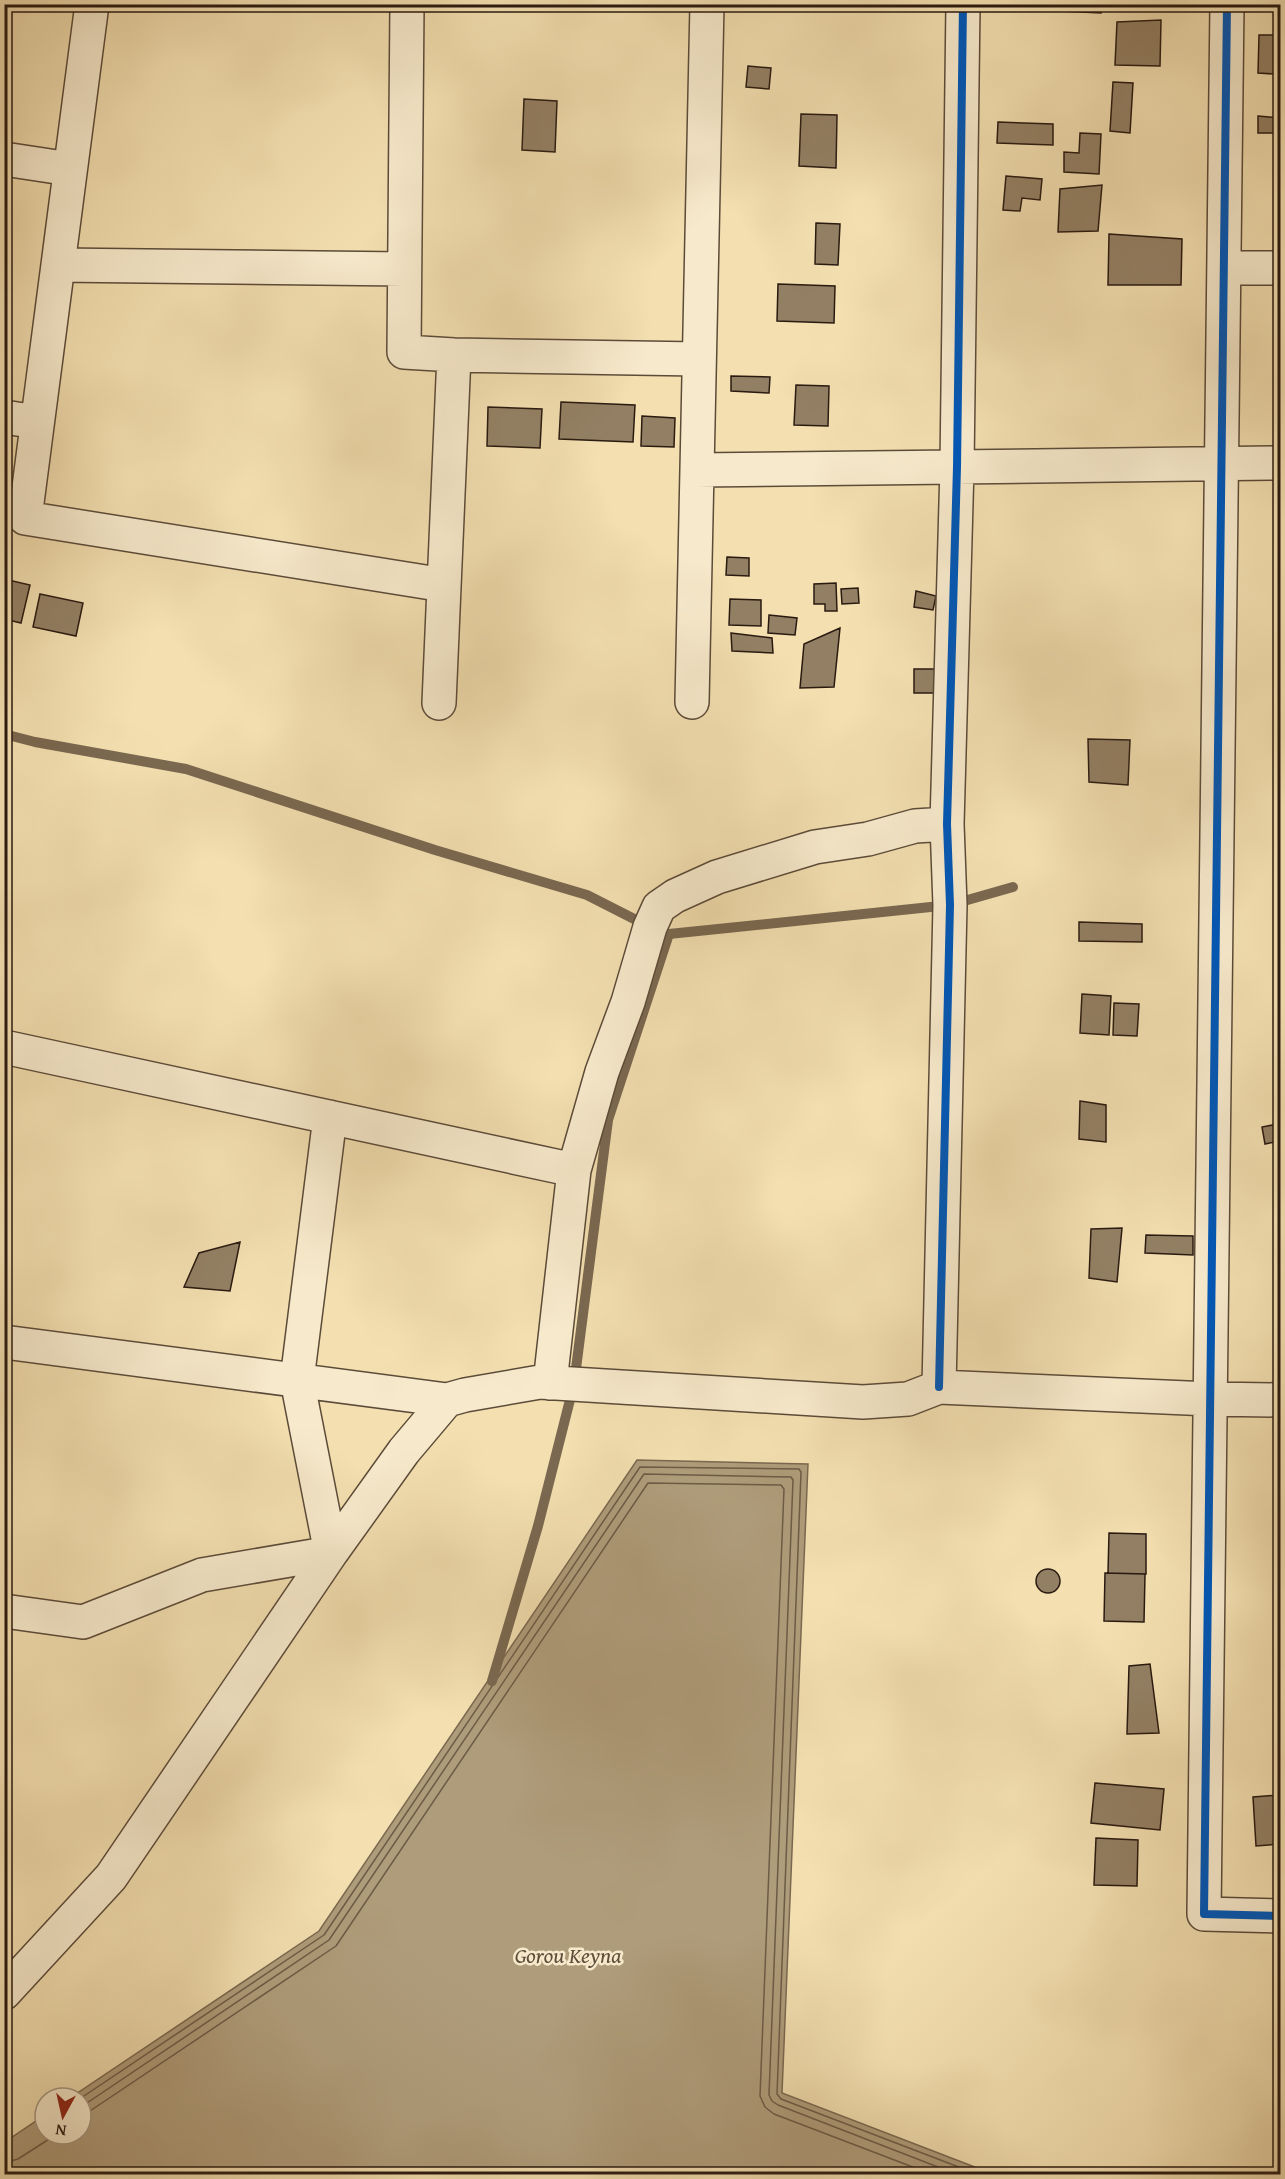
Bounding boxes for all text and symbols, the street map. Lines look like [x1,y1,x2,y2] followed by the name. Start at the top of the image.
[515,1939,621,1971] water label: Gorou Keyna
[33,2086,93,2146] north arrow
[54,2118,68,2143] text: N

